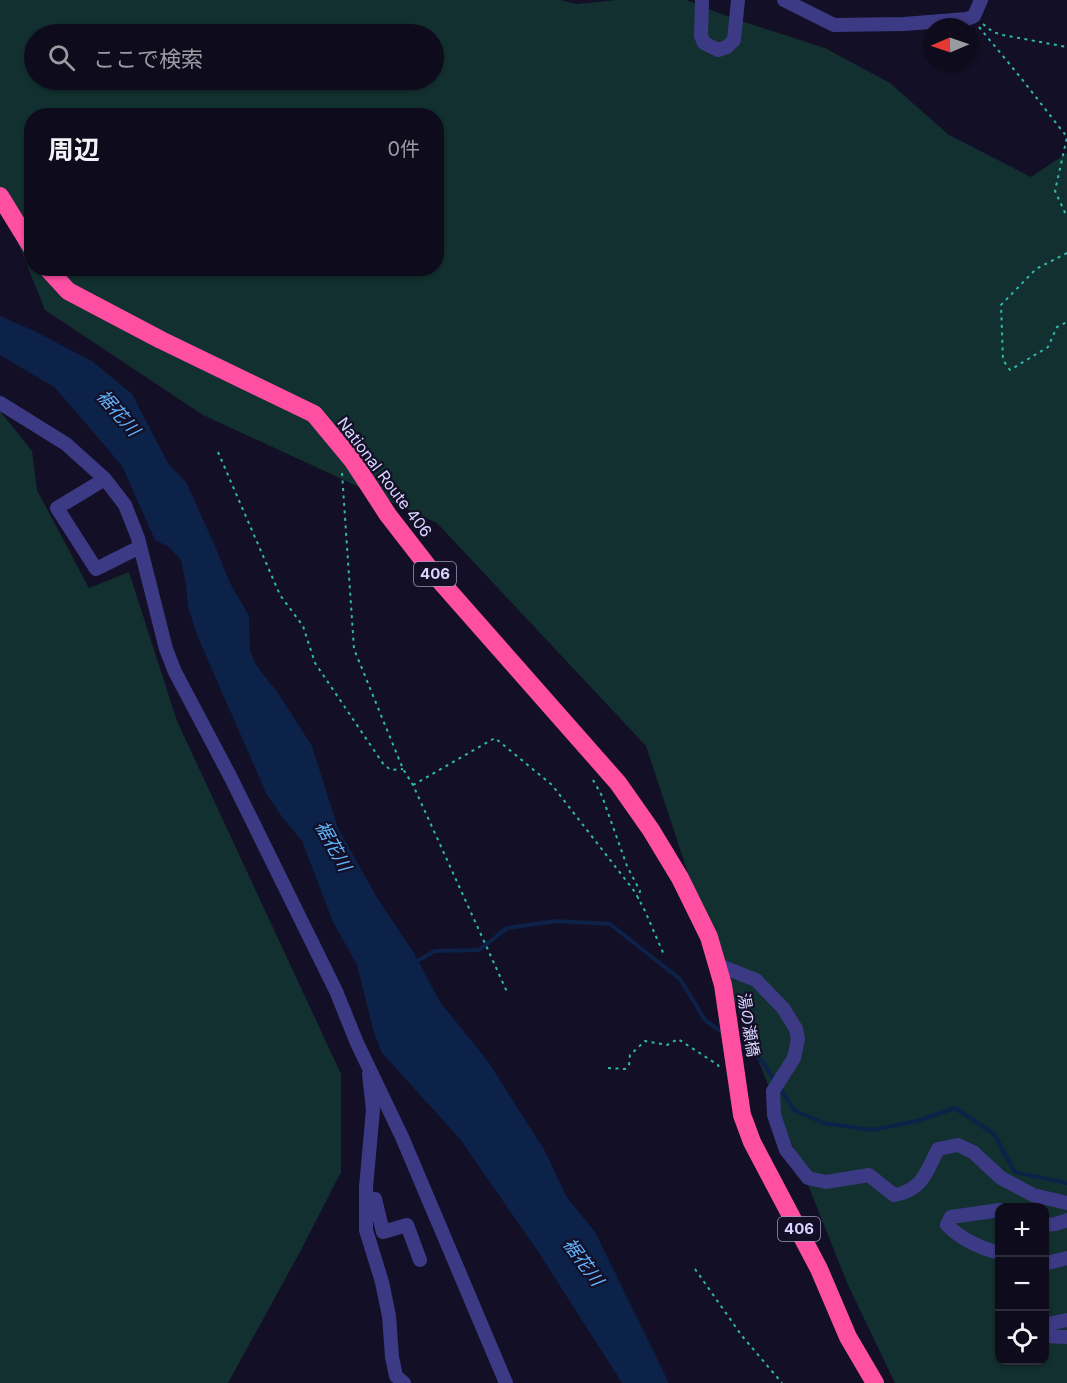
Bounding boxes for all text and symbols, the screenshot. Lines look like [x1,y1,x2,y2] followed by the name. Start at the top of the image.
[923,18,977,72] north arrow
[24,24,444,90] search box
[45,41,78,74] icon: search
[93,46,203,72] text: ここで検索
[48,134,100,165] text: 周辺
[387,137,420,161] text: 0件
[93,385,145,441] water label: 裾花川
[333,413,437,541] street label: National Route 406
[414,562,456,586] road number: 406
[311,817,357,876] water label: 裾花川
[734,992,764,1058] street label: 湯の瀬橋
[995,1203,1049,1365] map controls
[995,1203,1049,1257] button: +
[778,1217,820,1241] road number: 406
[559,1234,609,1291] water label: 裾花川
[995,1257,1049,1311] button: −
[995,1311,1049,1365] button: locate

